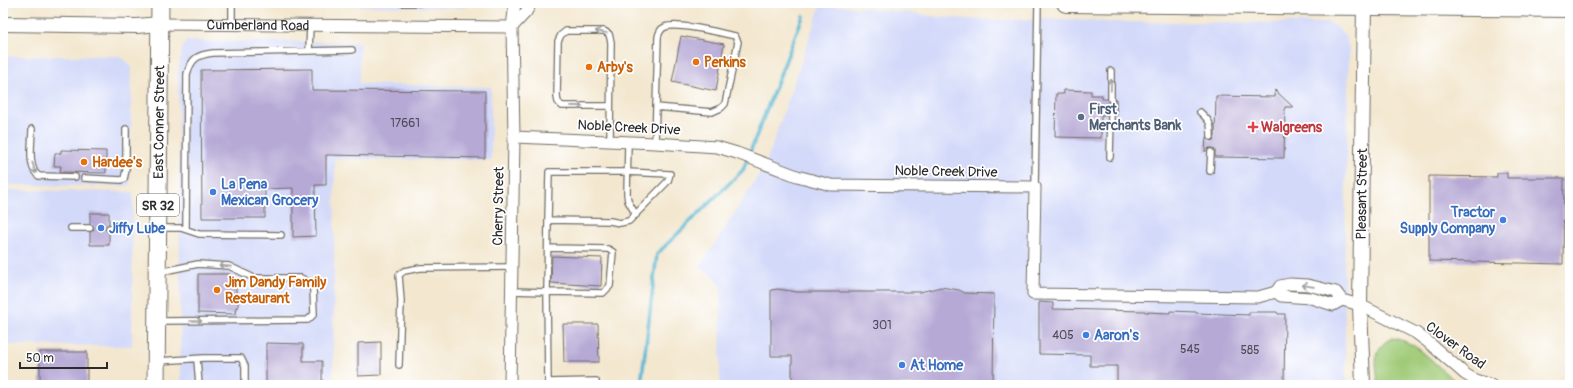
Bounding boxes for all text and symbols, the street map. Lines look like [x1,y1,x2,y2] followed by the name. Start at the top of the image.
[207,16,310,34] street label: Cumberland Road
[594,28,607,36] one-way arrow
[704,54,746,71] place label: Perkins
[691,57,701,67] marker: Perkins
[597,59,633,76] place label: Arby's
[584,62,594,72] marker: Arby's
[150,65,168,179] street label: East Conner Street
[1107,79,1115,92] one-way arrow
[1089,101,1181,134] place label: First Merchants Bank
[570,102,583,110] one-way arrow
[1076,112,1086,122] marker: First Merchants Bank
[390,116,420,131] house number: 17661
[577,116,681,139] street label: Noble Creek Drive
[1261,119,1323,136] place label: Walgreens
[1248,122,1258,132] marker: Walgreens
[1353,148,1371,240] street label: Pleasant Street
[92,154,143,171] place label: Hardee's
[79,157,89,167] marker: Hardee's
[31,161,38,174] one-way arrow
[894,162,998,181] street label: Noble Creek Drive
[489,166,508,246] street label: Cherry Street
[221,176,318,209] place label: La Pena Mexican Grocery
[208,187,218,197] marker: La Pena Mexican Grocery
[137,194,179,216] road number: SR 32
[1400,204,1496,237] place label: Tractor Supply Company
[1498,215,1508,225] marker: Tractor Supply Company
[109,220,166,237] place label: Jiffy Lube
[96,223,106,233] marker: Jiffy Lube
[219,262,232,270] one-way arrow
[225,274,326,307] place label: Jim Dandy Family Restaurant
[1302,282,1315,289] one-way arrow
[212,285,222,295] marker: Jim Dandy Family Restaurant
[189,317,202,325] one-way arrow
[872,318,892,333] house number: 301
[1423,318,1489,373] street label: Clover Road
[1094,327,1139,344] place label: Aaron's
[1052,328,1074,343] house number: 405
[1081,330,1091,340] marker: Aaron's
[1180,342,1200,357] house number: 545
[1240,343,1260,358] house number: 585
[20,344,107,370] scale bar
[26,351,54,366] text: 50 m
[910,357,964,374] place label: At Home
[897,360,907,370] marker: At Home

